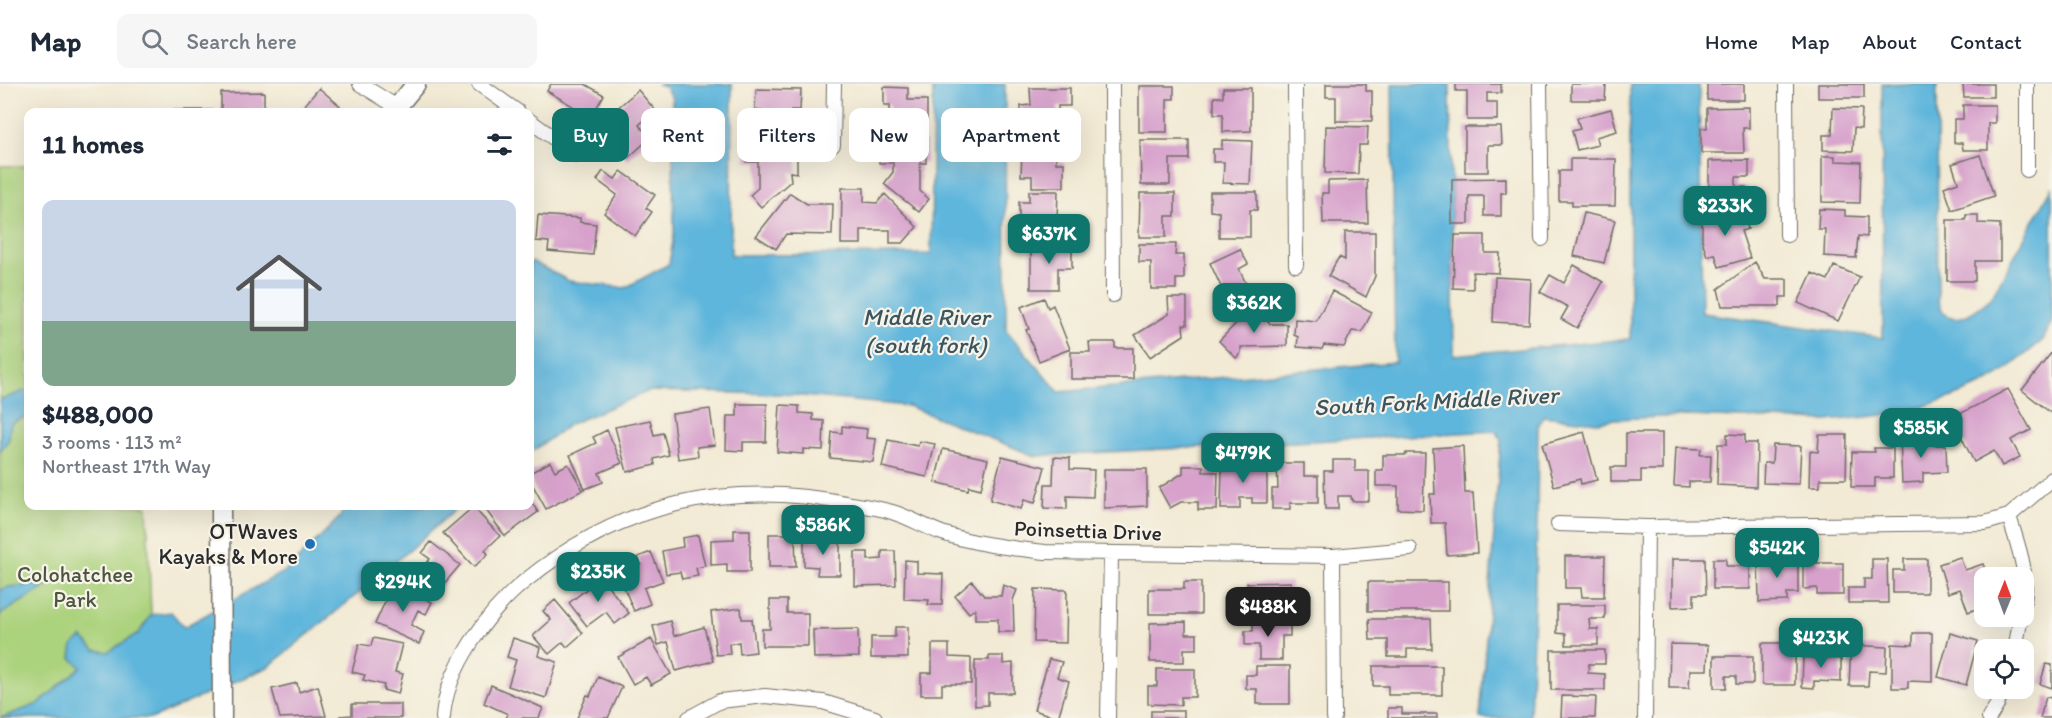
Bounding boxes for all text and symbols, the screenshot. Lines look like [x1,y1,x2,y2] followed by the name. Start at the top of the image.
[117,14,537,68] search box
[30,24,81,58] text: Map
[138,25,171,58] icon: search
[186,28,297,55] text: Search here
[1705,29,1758,54] text: Home
[1791,29,1830,54] text: Map
[1863,29,1917,54] text: About
[1950,29,2022,54] text: Contact
[552,108,629,162] chip: Buy
[641,108,725,162] chip: Rent
[737,108,837,162] chip: Filters
[849,108,929,162] chip: New
[941,108,1081,162] chip: Apartment
[42,128,144,160] text: 11 homes
[483,128,516,161] icon: filters
[1683,186,1767,237] pin: $233K
[1697,193,1753,217] text: $233K
[1007,214,1091,265] pin: $637K
[1022,221,1076,245] text: $637K
[225,239,333,347] icon: home
[1212,283,1296,334] pin: $362K
[1227,290,1281,314] text: $362K
[863,302,992,359] water label: Middle River (south fork)
[1313,379,1561,421] water label: South Fork Middle River
[42,398,154,430] text: $488,000
[1879,408,1963,459] pin: $585K
[1894,415,1948,439] text: $585K
[42,430,182,454] text: 3 rooms · 113 m²
[1201,433,1285,484] pin: $479K
[1215,440,1271,464] text: $479K
[42,454,211,478] text: Northeast 17th Way
[781,505,865,556] pin: $586K
[796,512,850,536] text: $586K
[1013,514,1163,547] street label: Poinsettia Drive
[159,518,298,570] place label: OTWaves Kayaks & More
[1735,528,1819,579] pin: $542K
[1749,535,1805,559] text: $542K
[303,537,317,551] marker: OTWaves Kayaks & More
[556,552,640,603] pin: $235K
[571,559,625,583] text: $235K
[17,561,133,613] park label: Colohatchee Park
[361,562,445,613] pin: $294K
[1974,567,2034,627] north arrow
[1974,567,2034,699] map controls
[375,569,431,593] text: $294K
[1226,587,1310,638] pin: $488K
[1240,594,1296,618] text: $488K
[1779,618,1863,669] pin: $423K
[1793,625,1849,649] text: $423K
[1974,639,2034,699] button: locate

